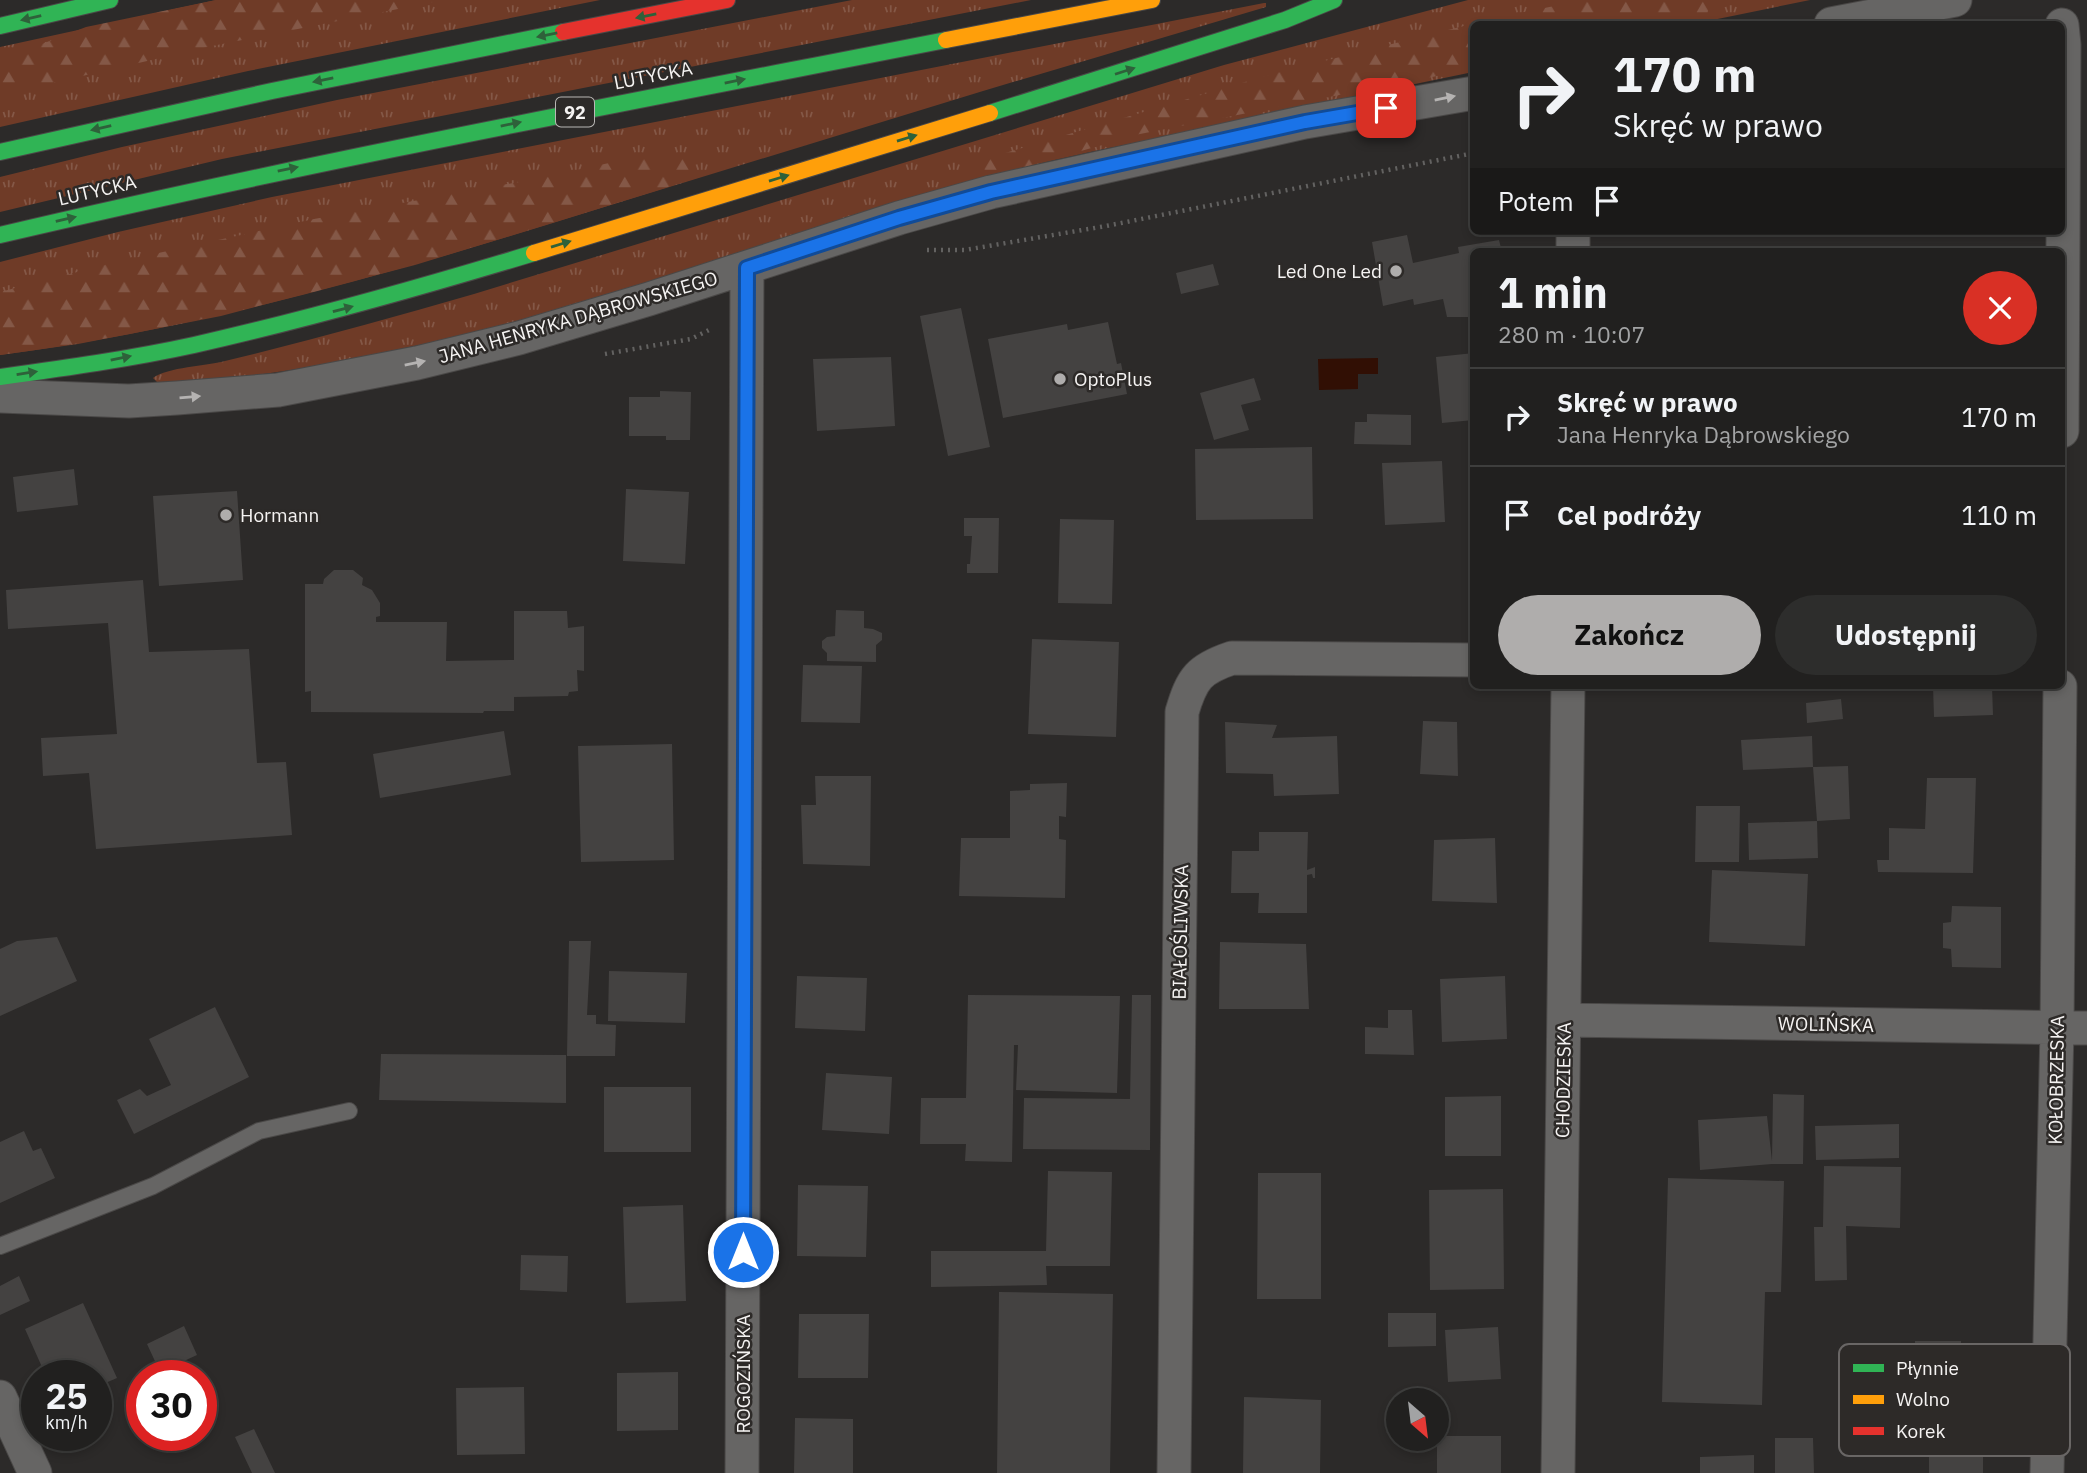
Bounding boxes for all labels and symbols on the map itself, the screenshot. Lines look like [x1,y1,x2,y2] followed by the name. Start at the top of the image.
[635,11,657,22] one-way arrow
[20,13,42,24] one-way arrow
[536,30,558,41] one-way arrow
[612,56,694,94] street label: LUTYCKA
[1115,65,1136,76] one-way arrow
[312,74,334,85] one-way arrow
[724,75,746,86] one-way arrow
[1356,78,1416,138] pin
[1434,93,1456,104] one-way arrow
[556,98,594,127] road number: 92
[500,119,522,130] one-way arrow
[90,123,112,134] one-way arrow
[897,133,918,143] one-way arrow
[277,164,299,175] one-way arrow
[56,169,138,211] street label: LUTYCKA
[768,172,789,182] one-way arrow
[55,213,77,224] one-way arrow
[551,239,572,249] one-way arrow
[1277,259,1382,283] place label: Led One Led
[1388,263,1404,279] marker: Led One Led
[436,266,720,368] street label: JANA HENRYKA DĄBROWSKIEGO
[332,303,354,314] one-way arrow
[110,353,132,364] one-way arrow
[404,358,426,369] one-way arrow
[16,367,38,378] one-way arrow
[1074,367,1152,391] place label: OptoPlus
[1052,371,1068,387] marker: OptoPlus
[180,391,202,402] one-way arrow
[240,503,319,527] place label: Hormann
[218,507,234,523] marker: Hormann
[1167,864,1193,1000] street label: BIAŁOŚLIWSKA
[1778,1011,1874,1037] street label: WOLIŃSKA
[2043,1015,2069,1145] street label: KOŁOBRZESKA
[1550,1022,1576,1138] street label: CHODZIESKA
[706,1215,780,1289] position arrow
[731,1314,755,1434] street label: ROGOZIŃSKA
[1839,1344,2070,1456] legend
[1896,1356,1959,1380] text: Płynnie
[126,1360,217,1451] speed limit sign: 30
[1896,1387,1950,1411] text: Wolno
[1386,1388,1449,1451] north arrow
[1896,1419,1946,1443] text: Korek

